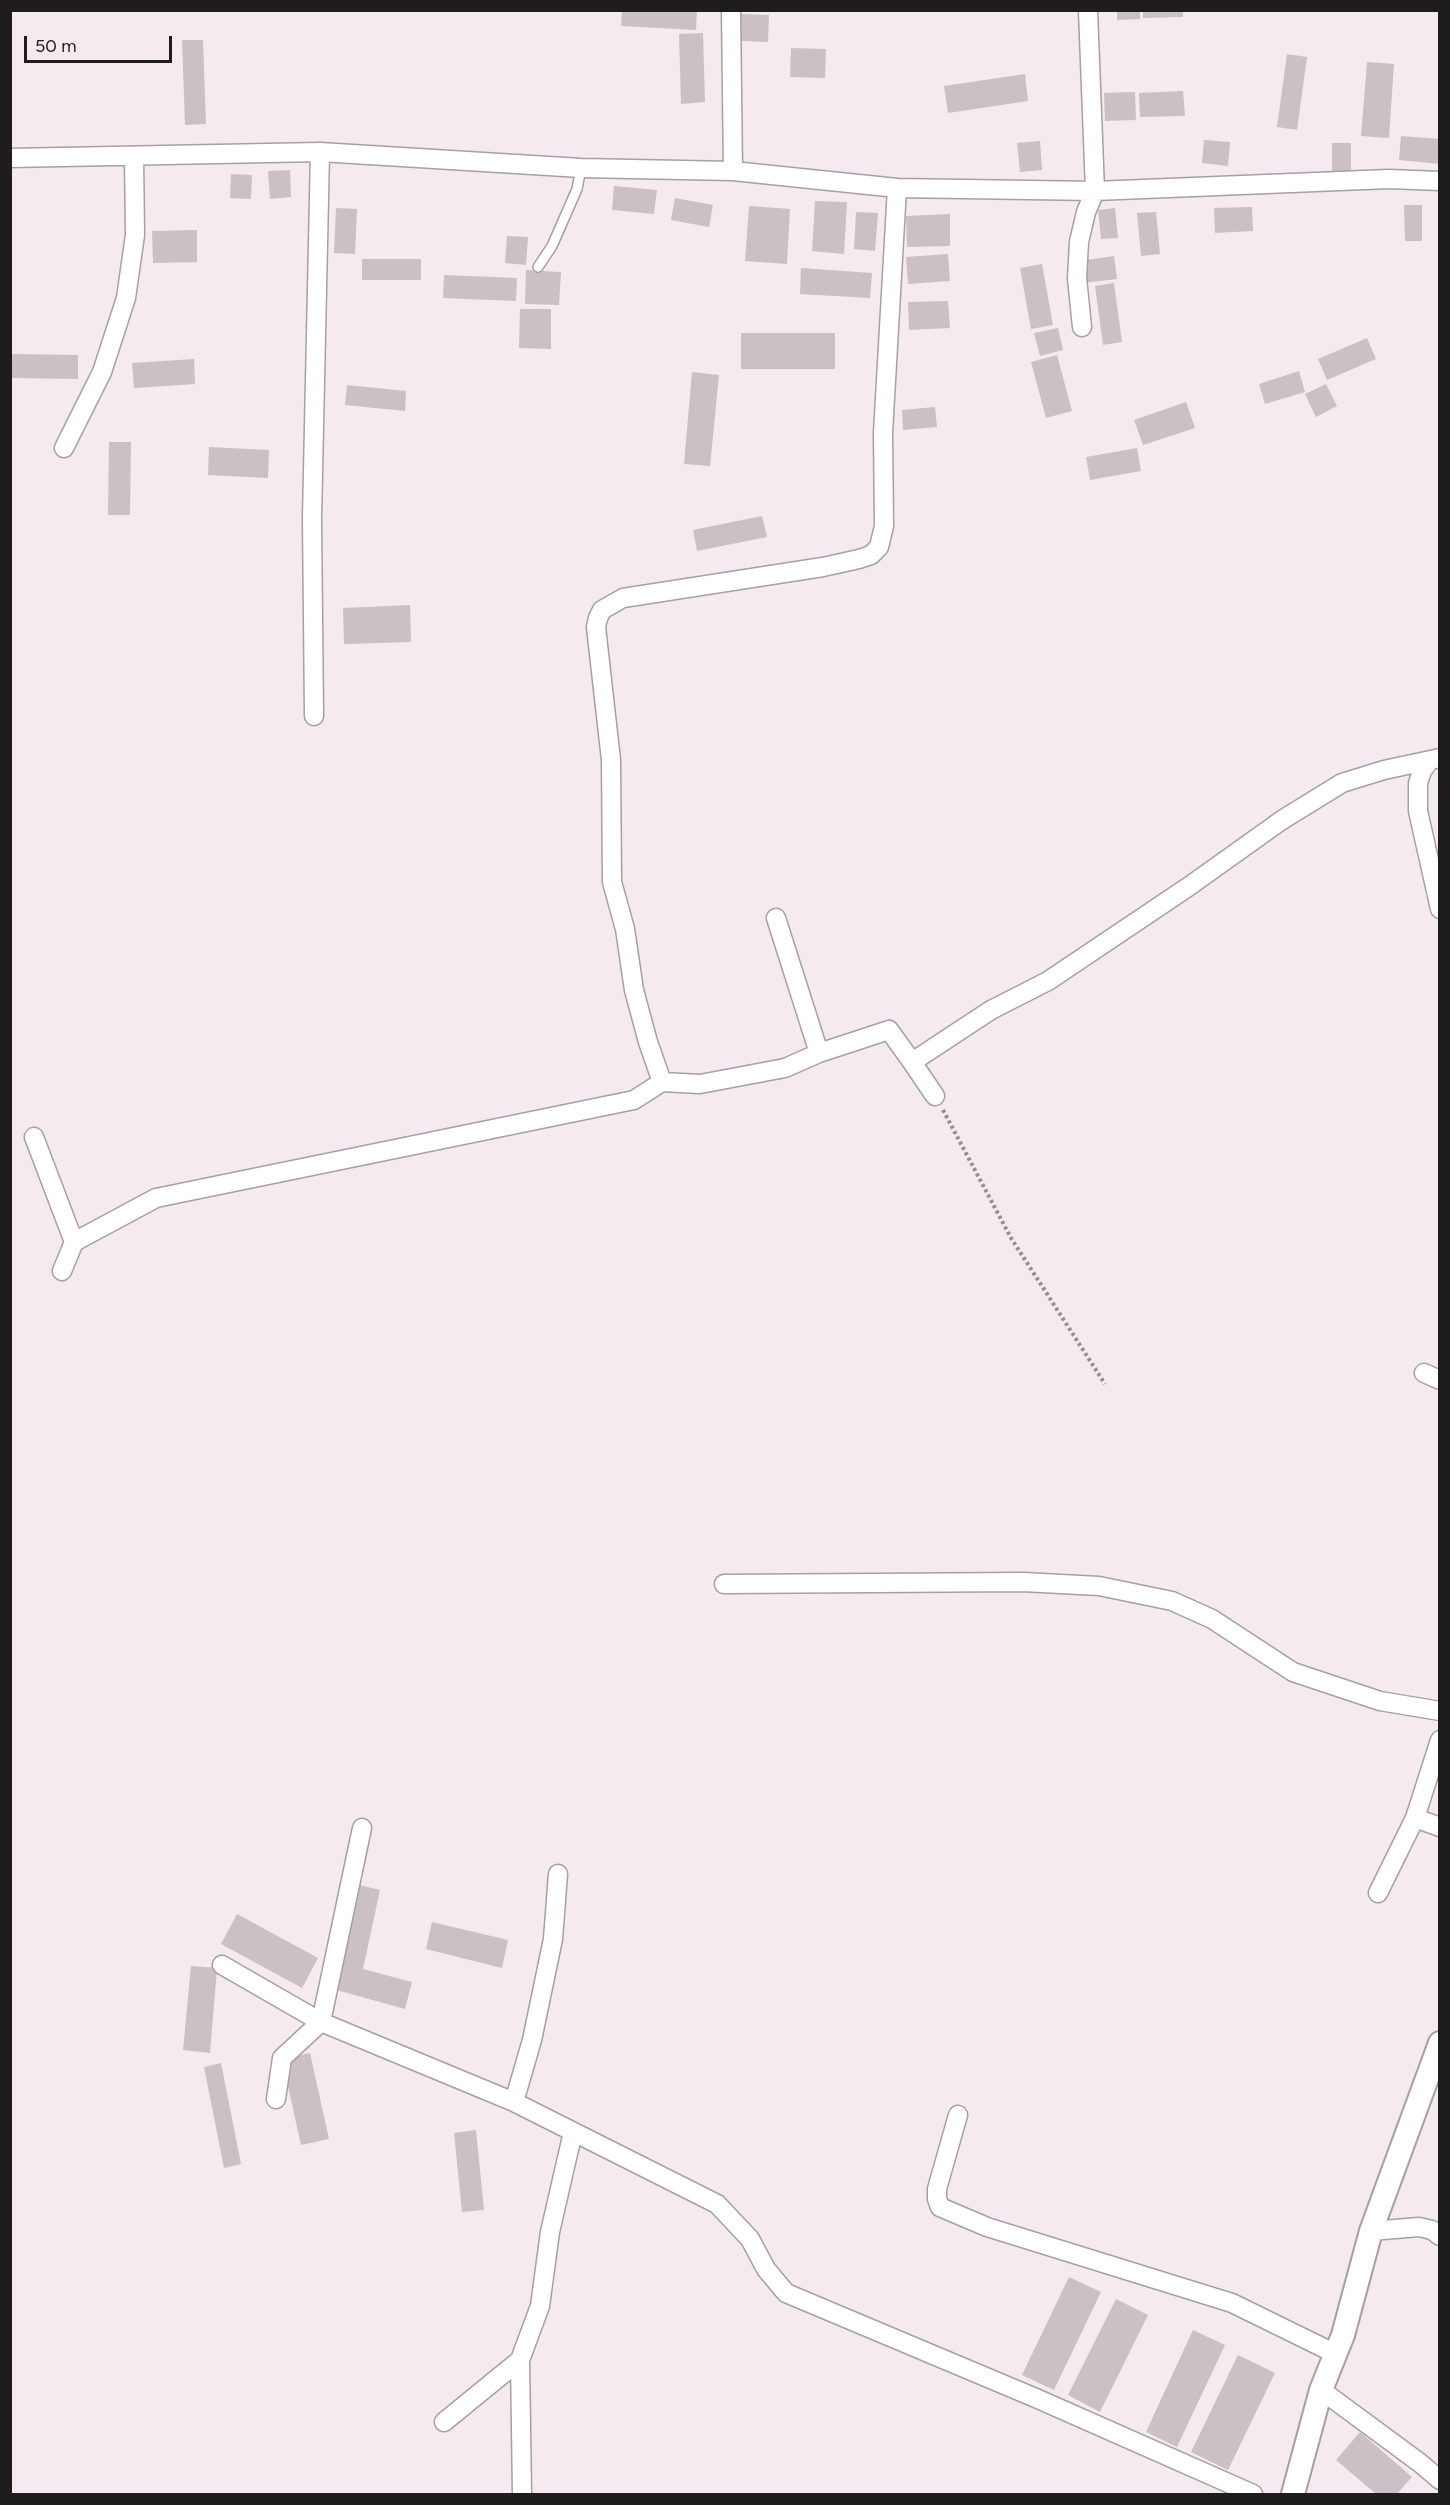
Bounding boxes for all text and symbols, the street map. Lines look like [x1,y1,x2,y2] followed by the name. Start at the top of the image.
[27,24,176,62] scale bar
[35,35,77,57] text: 50 m

